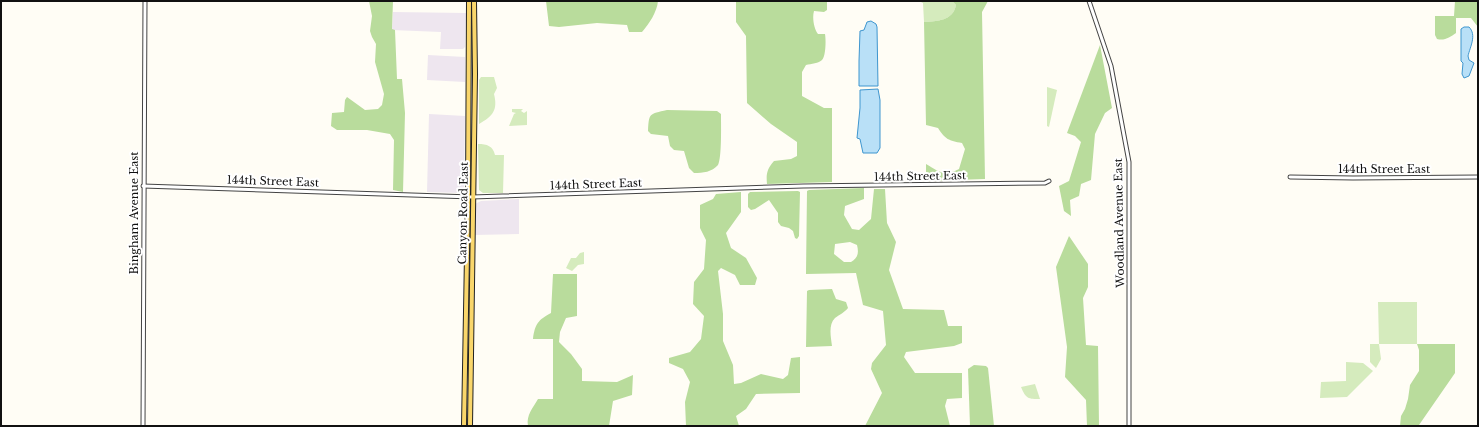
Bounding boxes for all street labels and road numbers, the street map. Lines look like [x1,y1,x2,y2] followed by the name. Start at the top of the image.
[127,151,141,274] street label: Bingham Avenue East
[1111,157,1127,289] street label: Woodland Avenue East
[455,161,471,264] street label: Canyon Road East
[1338,162,1431,176] street label: 144th Street East
[874,168,967,184] street label: 144th Street East
[227,172,320,190] street label: 144th Street East
[550,175,643,193] street label: 144th Street East

